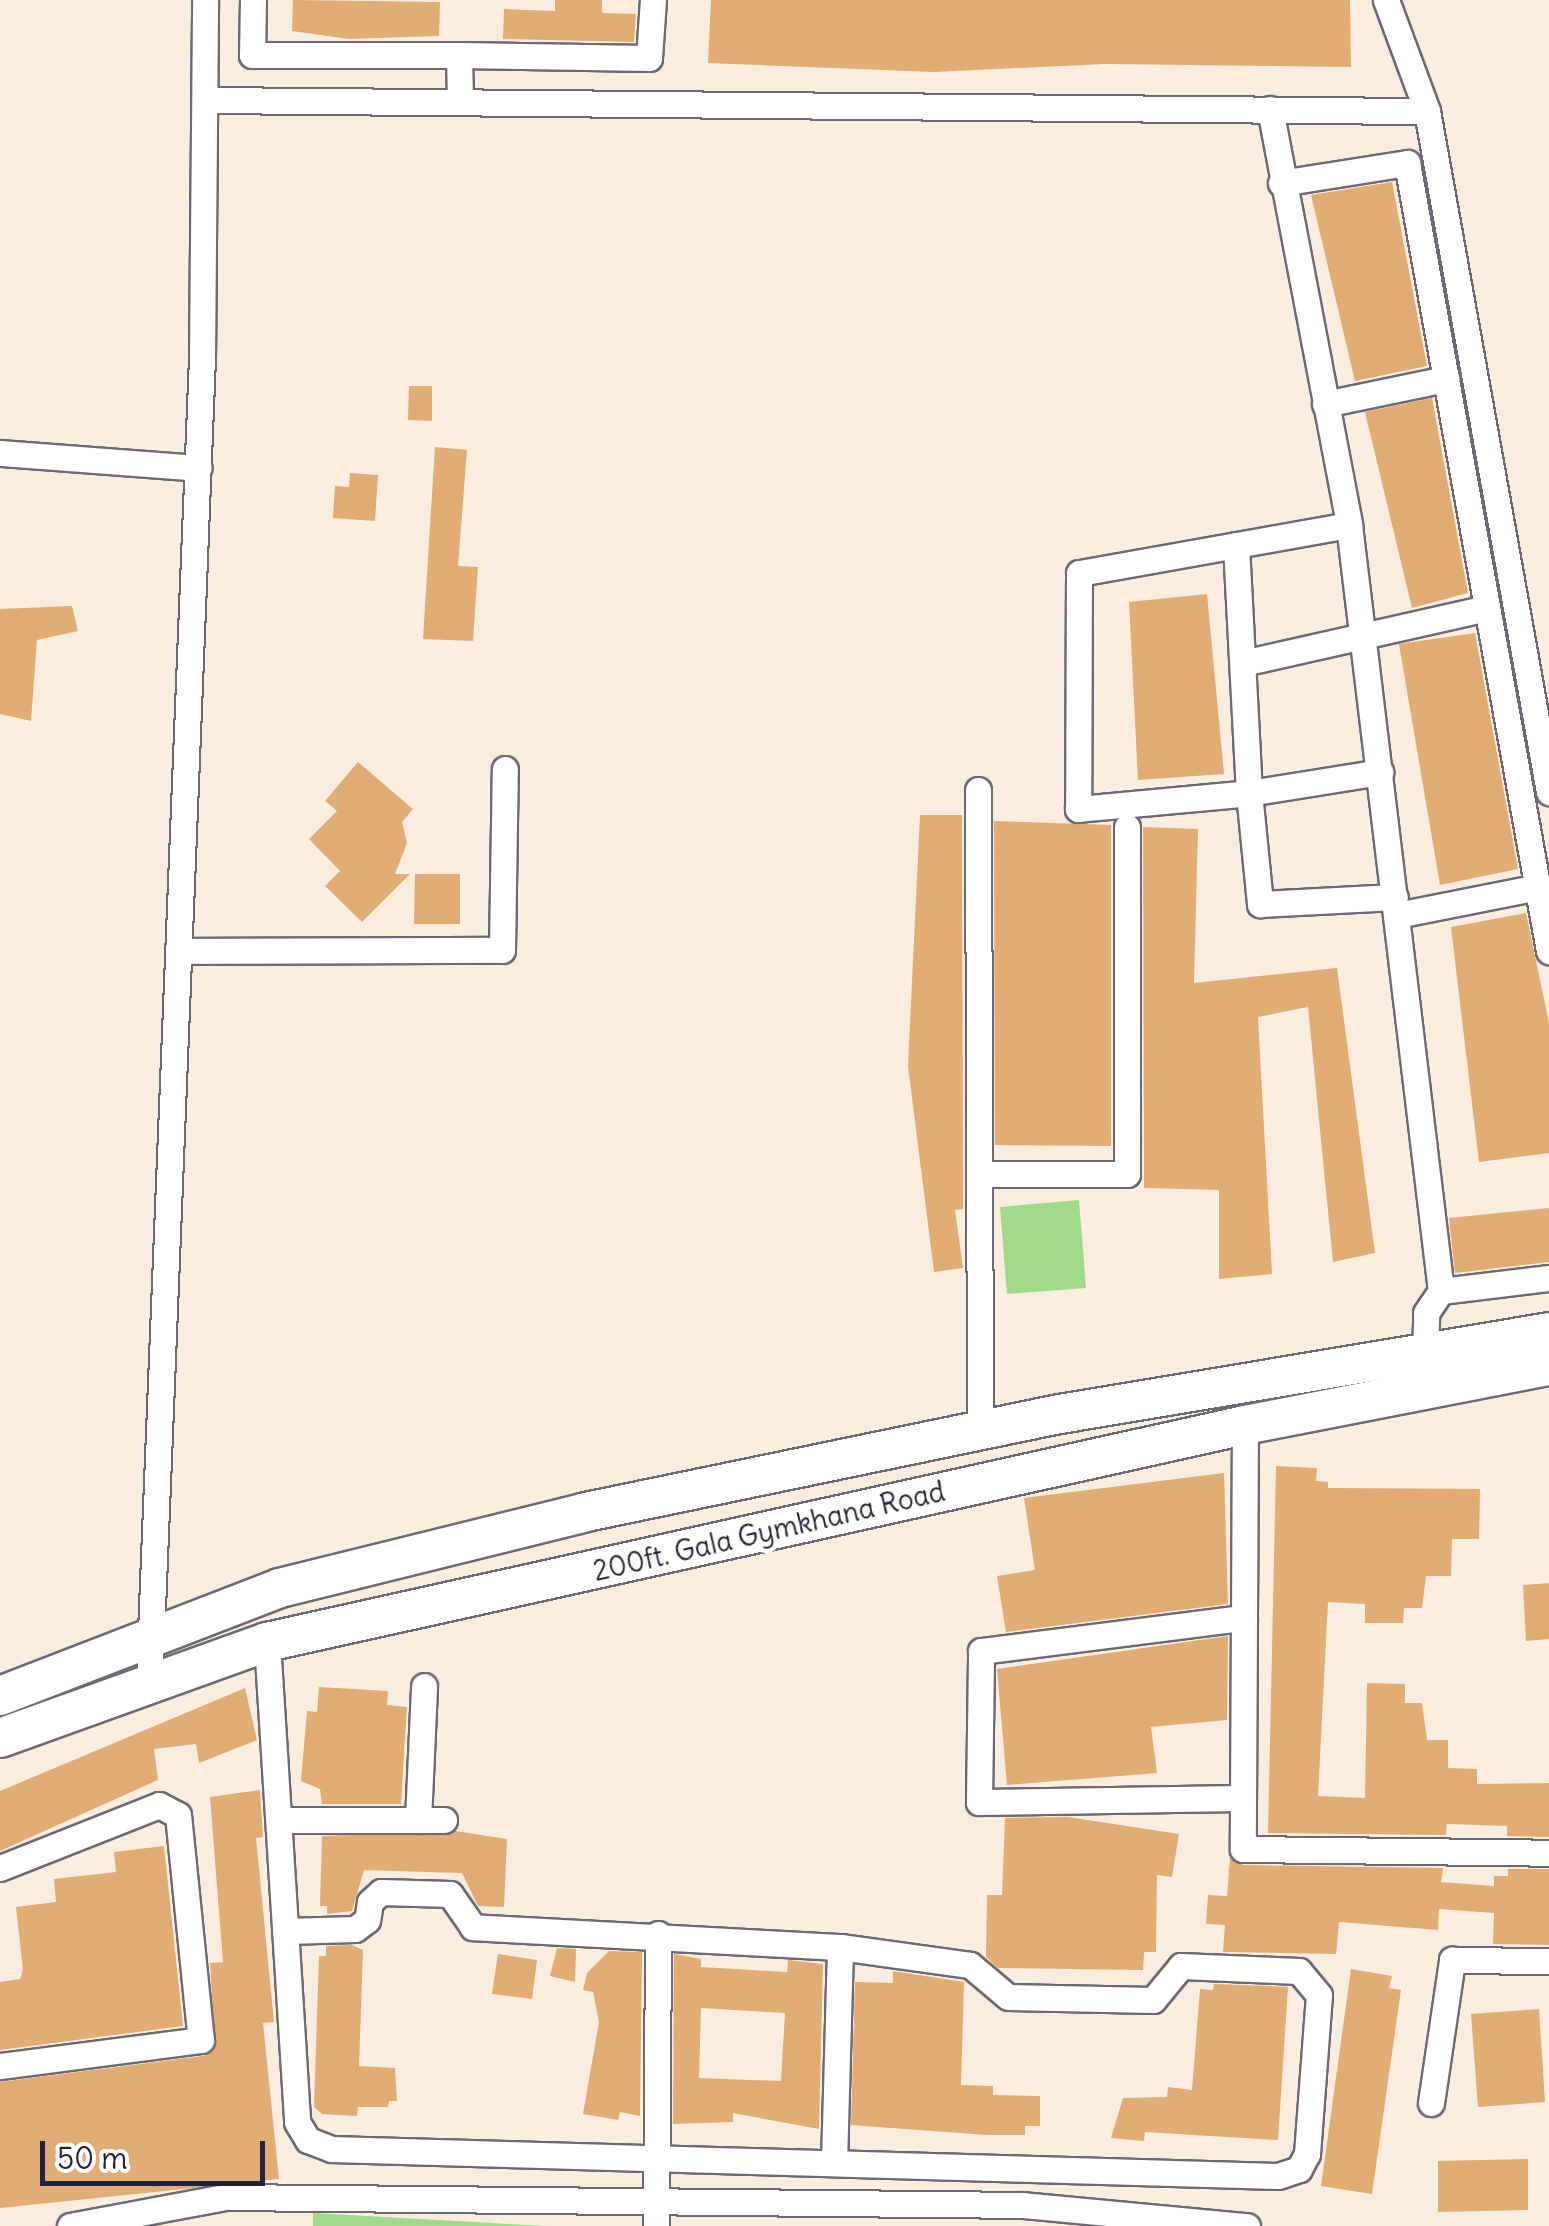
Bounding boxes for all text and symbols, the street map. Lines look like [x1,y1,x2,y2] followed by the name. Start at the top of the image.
[590,1474,948,1588] street label: 200ft. Gala Gymkhana Road
[45,2121,270,2183] scale bar
[57,2139,127,2177] text: 50 m

